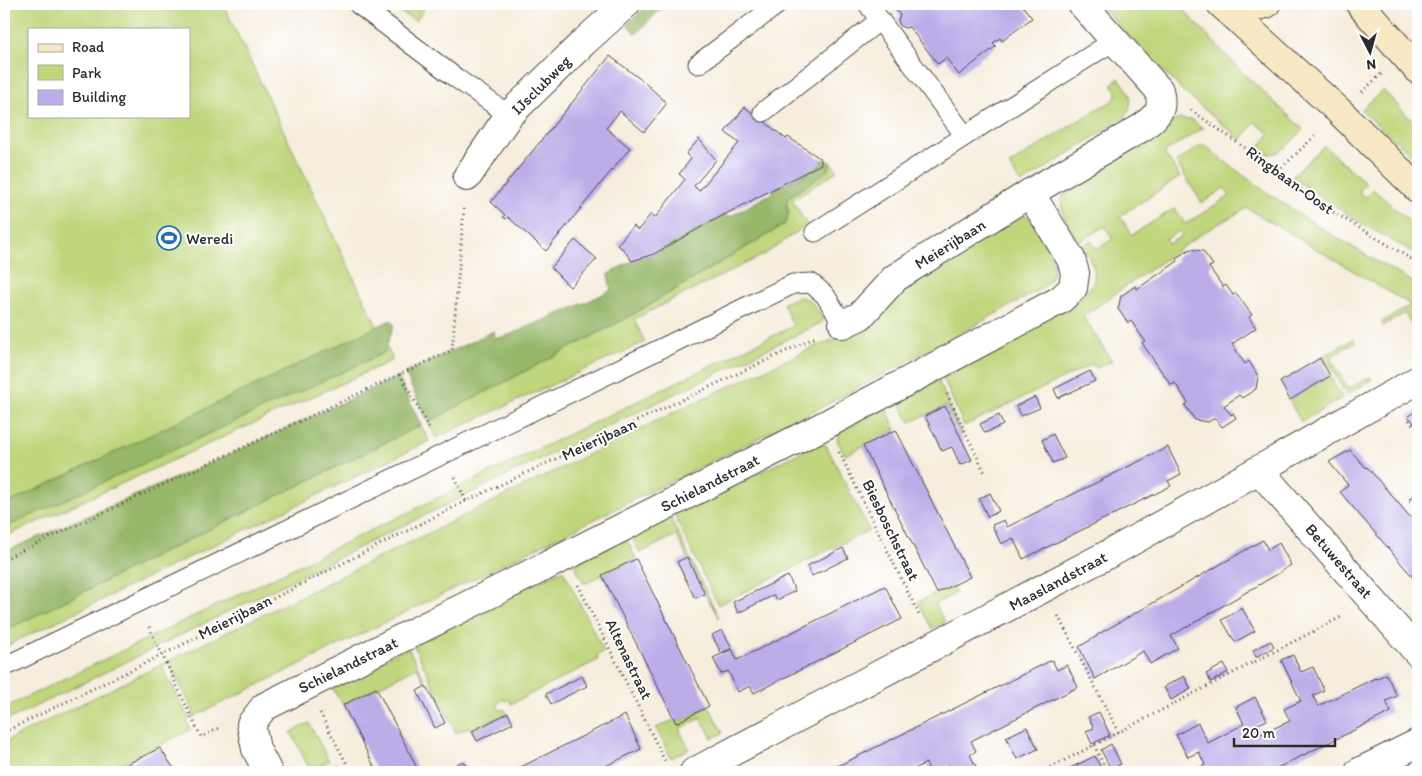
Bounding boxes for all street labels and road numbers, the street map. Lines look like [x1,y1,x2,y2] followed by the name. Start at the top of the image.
[507,51,575,119] street label: IJsclubweg
[1242,142,1338,218] street label: Ringbaan-Oost
[911,215,989,273] street label: Meierijbaan
[559,413,639,465] street label: Meierijbaan
[657,450,763,516] street label: Schielandstraat
[858,476,924,584] street label: Biesboschstraat
[1301,520,1377,602] street label: Betuwestraat
[1006,547,1110,615] street label: Maaslandstraat
[195,590,275,644] street label: Meierijbaan
[601,616,657,702] street label: Altenastraat
[295,633,401,697] street label: Schielandstraat

